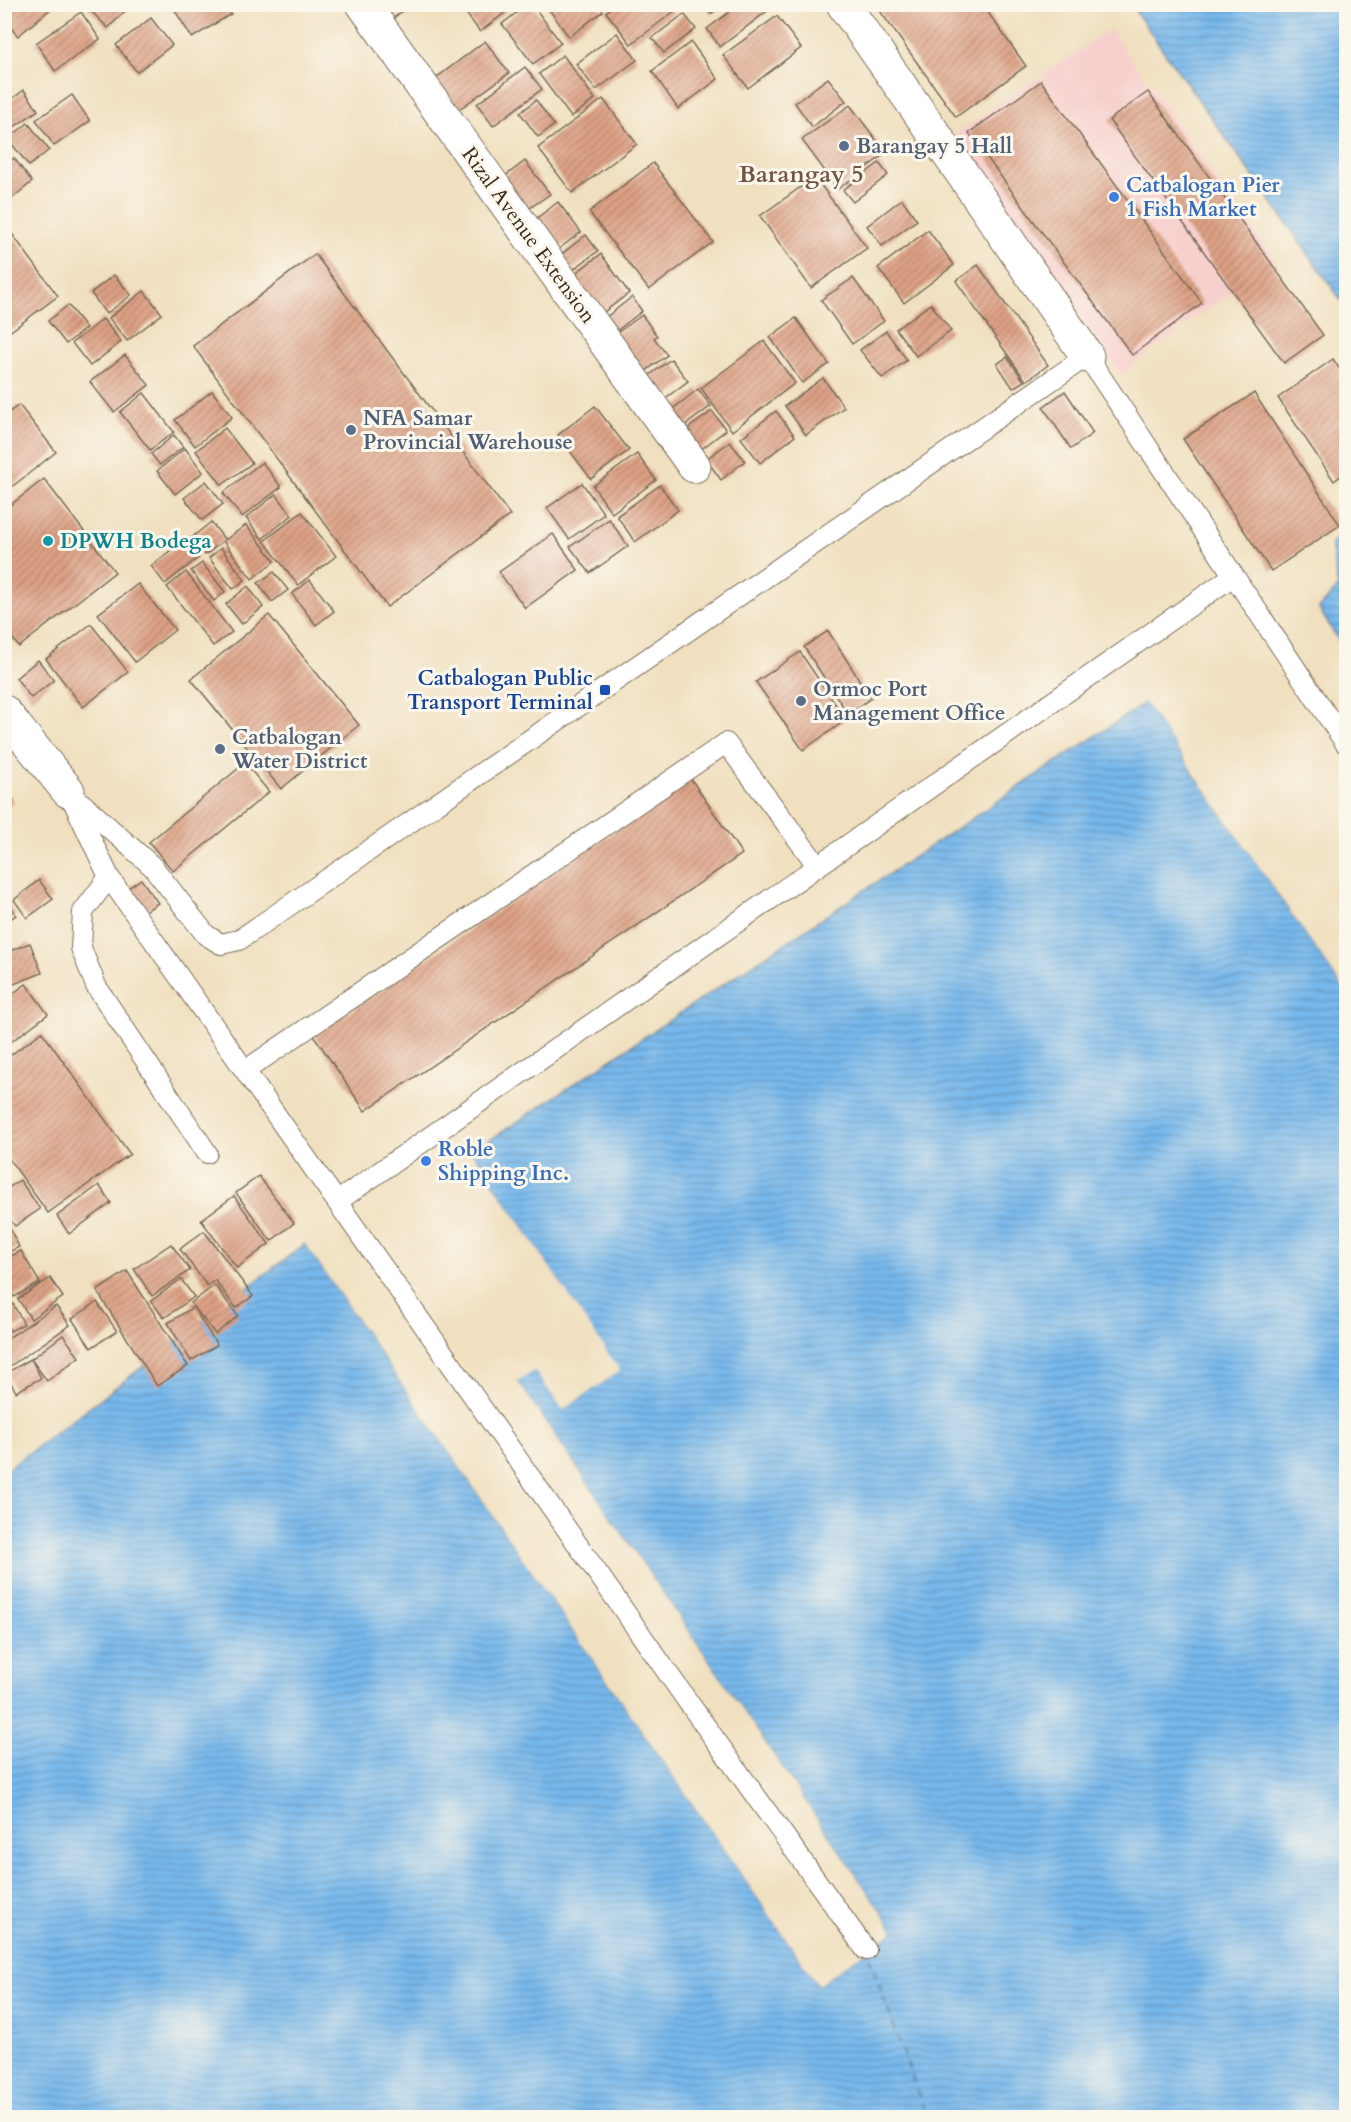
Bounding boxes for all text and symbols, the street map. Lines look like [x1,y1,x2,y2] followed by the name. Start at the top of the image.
[856,132,1012,161] place label: Barangay 5 Hall
[837,139,851,153] marker: Barangay 5 Hall
[455,141,602,329] street label: Rizal Avenue Extension
[739,158,863,191] district label: Barangay 5
[1126,171,1280,224] place label: Catbalogan Pier 1 Fish Market
[1107,190,1121,204] marker: Catbalogan Pier 1 Fish Market
[363,404,573,457] place label: NFA Samar Provincial Warehouse
[344,423,358,437] marker: NFA Samar Provincial Warehouse
[60,527,212,556] place label: DPWH Bodega
[41,534,55,548] marker: DPWH Bodega
[407,664,593,717] place label: Catbalogan Public Transport Terminal
[813,675,1005,728] place label: Ormoc Port Management Office
[598,683,612,697] marker: Catbalogan Public Transport Terminal
[794,694,808,708] marker: Ormoc Port Management Office
[231,723,368,776] place label: Catbalogan Water District
[213,742,227,756] marker: Catbalogan Water District
[438,1135,569,1188] place label: Roble Shipping Inc.
[419,1154,433,1168] marker: Roble Shipping Inc.

